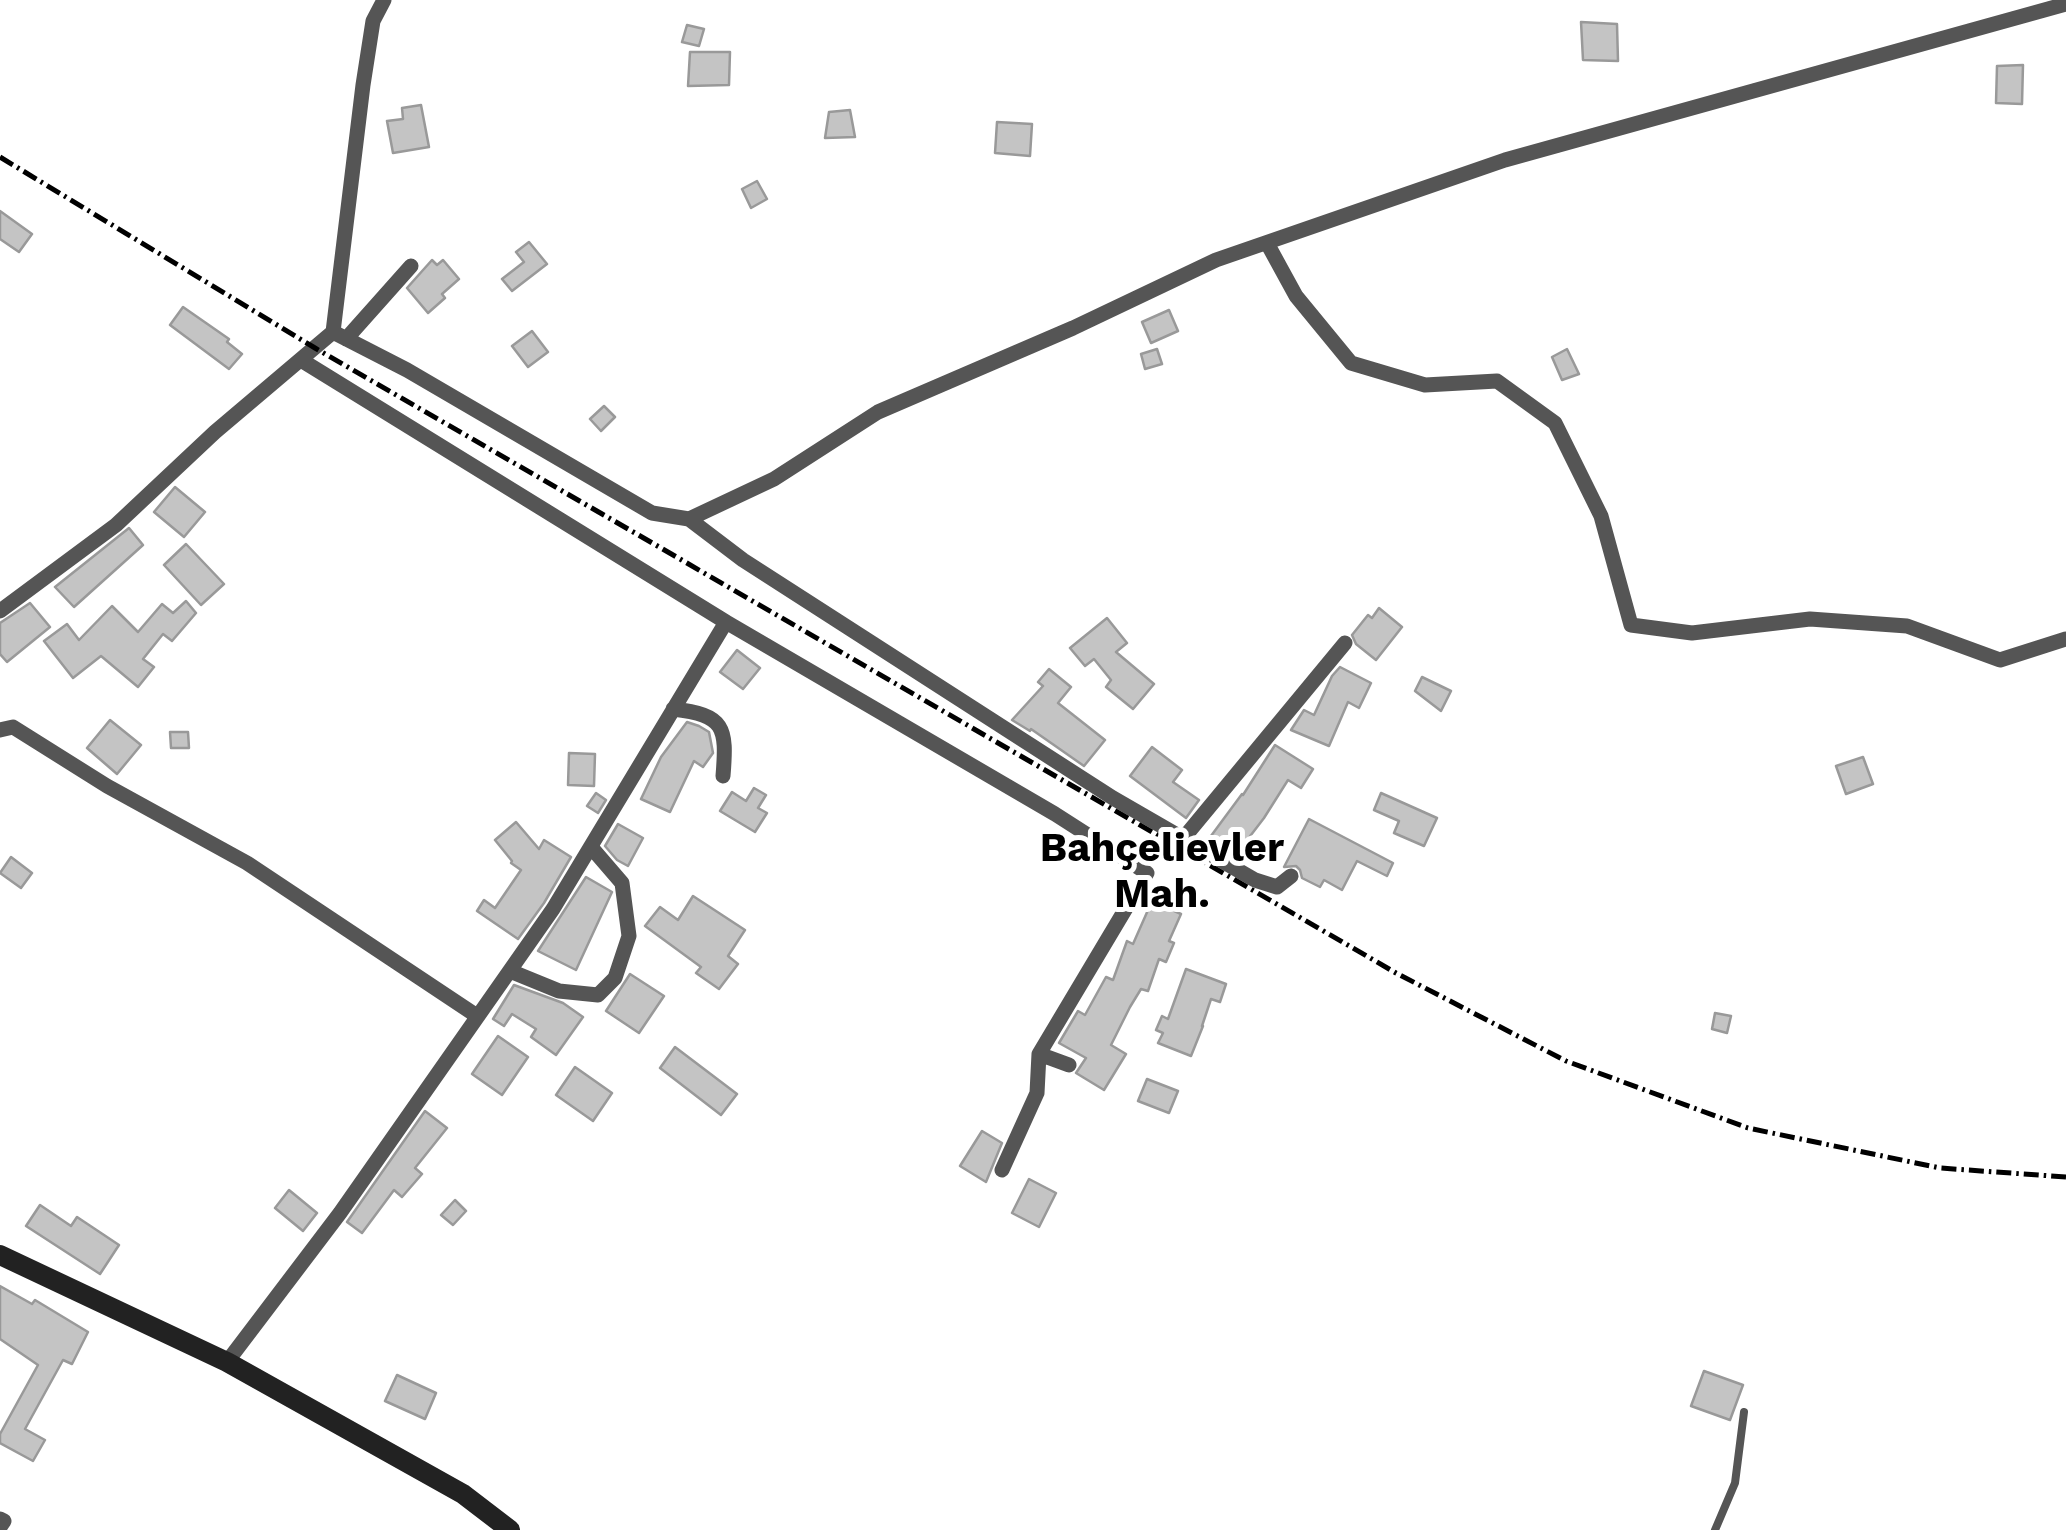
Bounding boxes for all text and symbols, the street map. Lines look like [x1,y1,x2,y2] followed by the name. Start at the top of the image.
[1040,825,1284,919] district label: Bahçelievler Mah.

